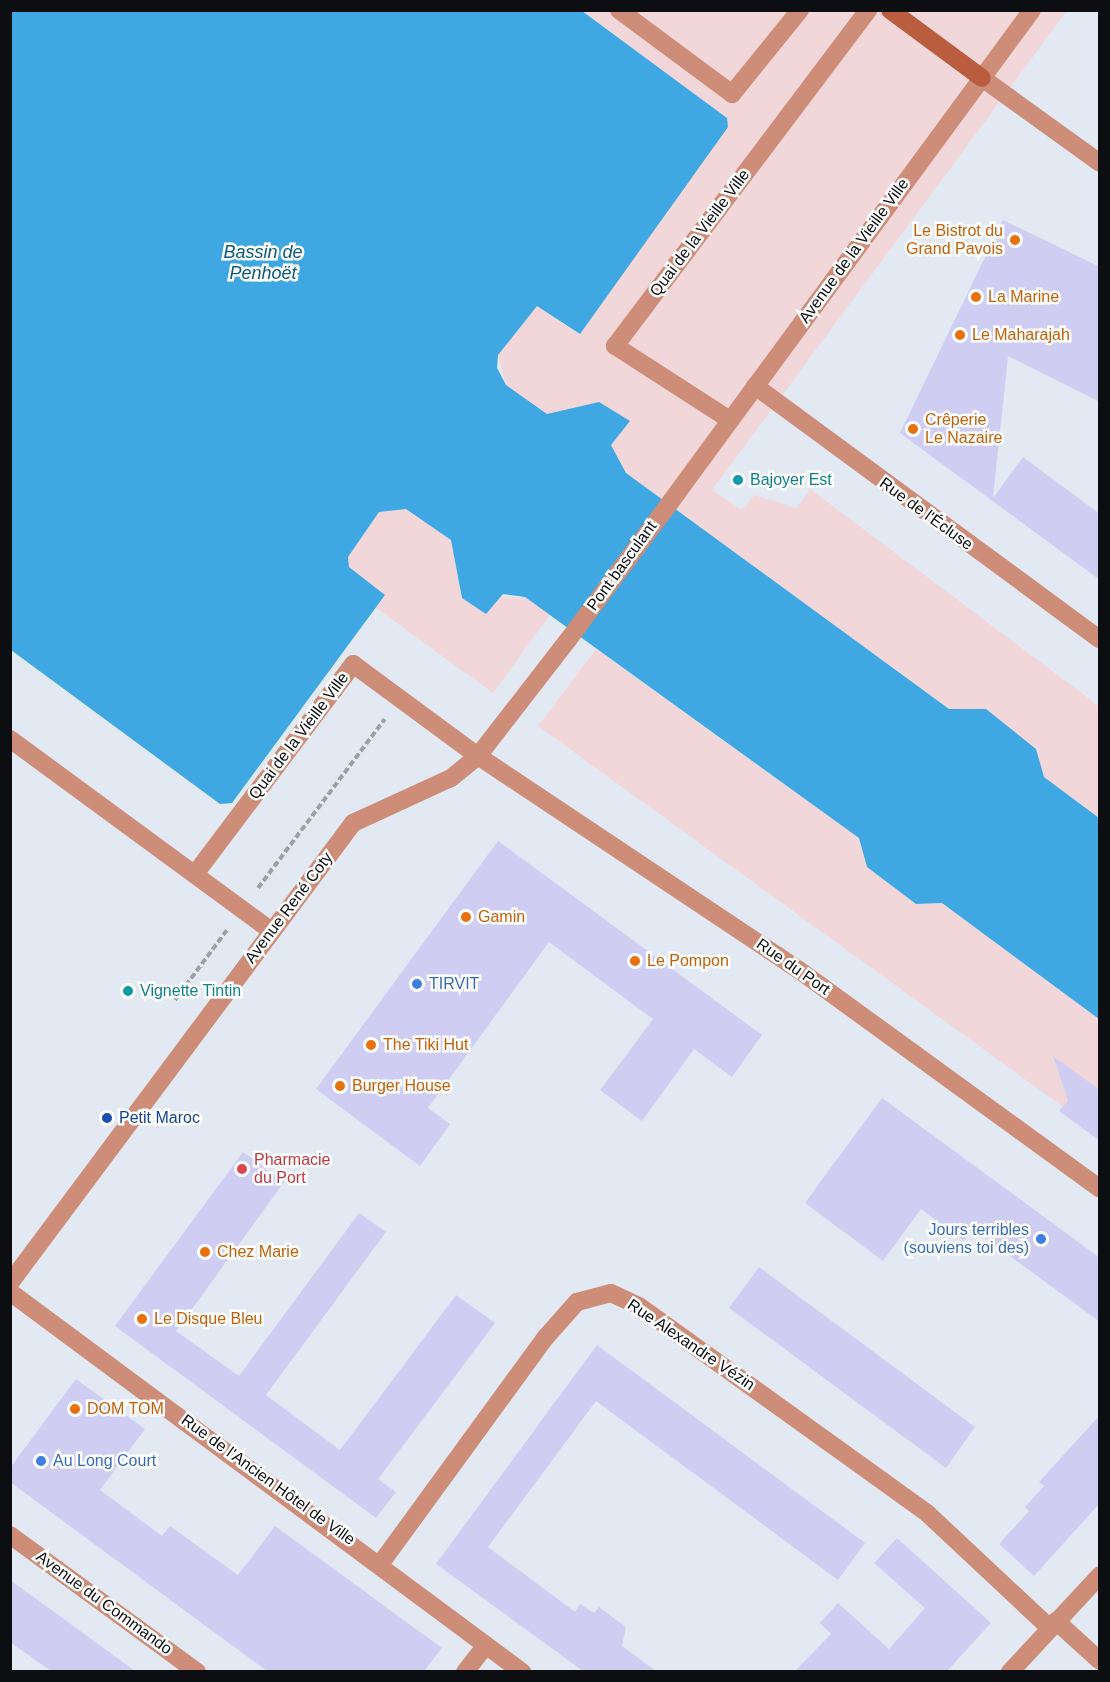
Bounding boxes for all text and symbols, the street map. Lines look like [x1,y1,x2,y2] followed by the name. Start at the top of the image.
[646,166,754,300] street label: Quai de la Vieille Ville
[795,175,913,327] street label: Avenue de la Vieille Ville
[906,221,1003,259] place label: Le Bistrot du Grand Pavois
[1008,233,1022,247] marker: Le Bistrot du Grand Pavois
[223,242,303,284] water label: Bassin de Penhoët
[988,287,1059,307] place label: La Marine
[969,290,983,304] marker: La Marine
[972,325,1070,345] place label: Le Maharajah
[953,328,967,342] marker: Le Maharajah
[925,410,1002,448] place label: Crêperie Le Nazaire
[906,422,920,436] marker: Crêperie Le Nazaire
[750,470,832,490] place label: Bajoyer Est
[731,473,745,487] marker: Bajoyer Est
[876,474,976,554] street label: Rue de l'Écluse
[583,518,661,614] street label: Pont basculant
[245,669,353,803] street label: Quai de la Vieille Ville
[241,849,337,967] street label: Avenue René Coty
[478,907,525,927] place label: Gamin
[459,910,473,924] marker: Gamin
[753,935,833,999] street label: Rue du Port
[647,951,729,971] place label: Le Pompon
[628,954,642,968] marker: Le Pompon
[429,974,479,994] place label: TIRVIT
[410,977,424,991] marker: TIRVIT
[140,981,241,1001] place label: Vignette Tintin
[121,984,135,998] marker: Vignette Tintin
[383,1035,469,1055] place label: The Tiki Hut
[364,1038,378,1052] marker: The Tiki Hut
[352,1076,451,1096] place label: Burger House
[333,1079,347,1093] marker: Burger House
[119,1108,200,1128] place label: Petit Maroc
[100,1111,114,1125] marker: Petit Maroc
[254,1150,330,1188] place label: Pharmacie du Port
[235,1162,249,1176] marker: Pharmacie du Port
[904,1220,1029,1258] place label: Jours terribles (souviens toi des)
[1034,1232,1048,1246] marker: Jours terribles (souviens toi des)
[217,1242,299,1262] place label: Chez Marie
[198,1245,212,1259] marker: Chez Marie
[623,1295,759,1395] street label: Rue Alexandre Vézin
[154,1309,263,1329] place label: Le Disque Bleu
[135,1312,149,1326] marker: Le Disque Bleu
[87,1399,164,1419] place label: DOM TOM
[68,1402,82,1416] marker: DOM TOM
[177,1411,359,1549] street label: Rue de l'Ancien Hôtel de Ville
[53,1451,156,1471] place label: Au Long Court
[34,1454,48,1468] marker: Au Long Court
[32,1547,176,1659] street label: Avenue du Commando

